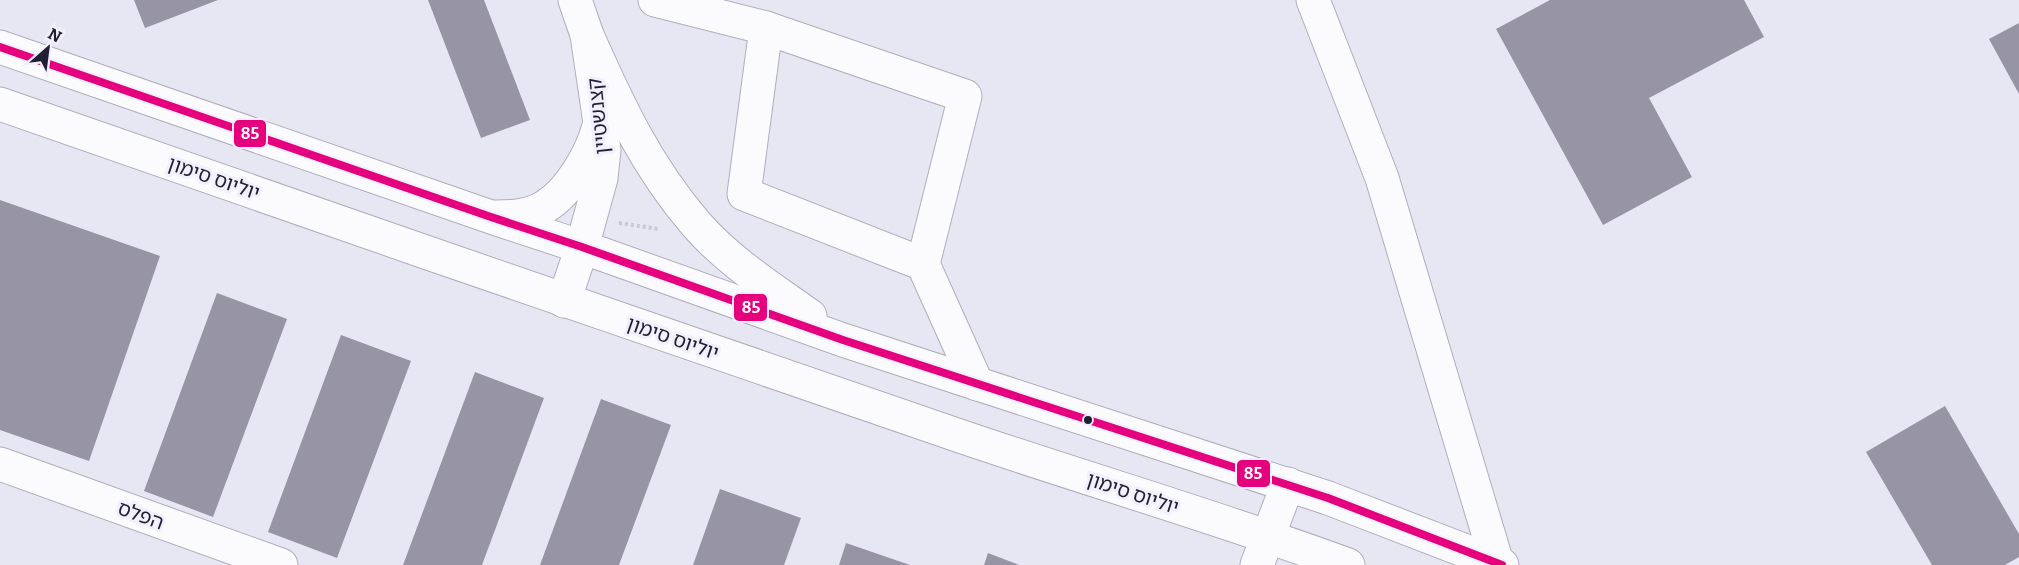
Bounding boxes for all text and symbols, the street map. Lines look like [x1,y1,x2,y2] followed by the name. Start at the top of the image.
[18,18,78,78] north arrow
[45,24,65,46] text: N
[582,77,614,155] street label: קצנשטיין
[233,119,267,148] line badge: 85
[241,124,259,143] text: 85
[165,151,263,205] street label: יוליוס סימון
[733,293,768,322] line badge: 85
[742,298,760,317] text: 85
[624,311,722,365] street label: יוליוס סימון
[1082,414,1094,426] unlabelled marker
[1236,459,1271,488] line badge: 85
[1244,464,1262,483] text: 85
[1084,467,1182,519] street label: יוליוס סימון
[115,496,167,534] street label: הפלס

